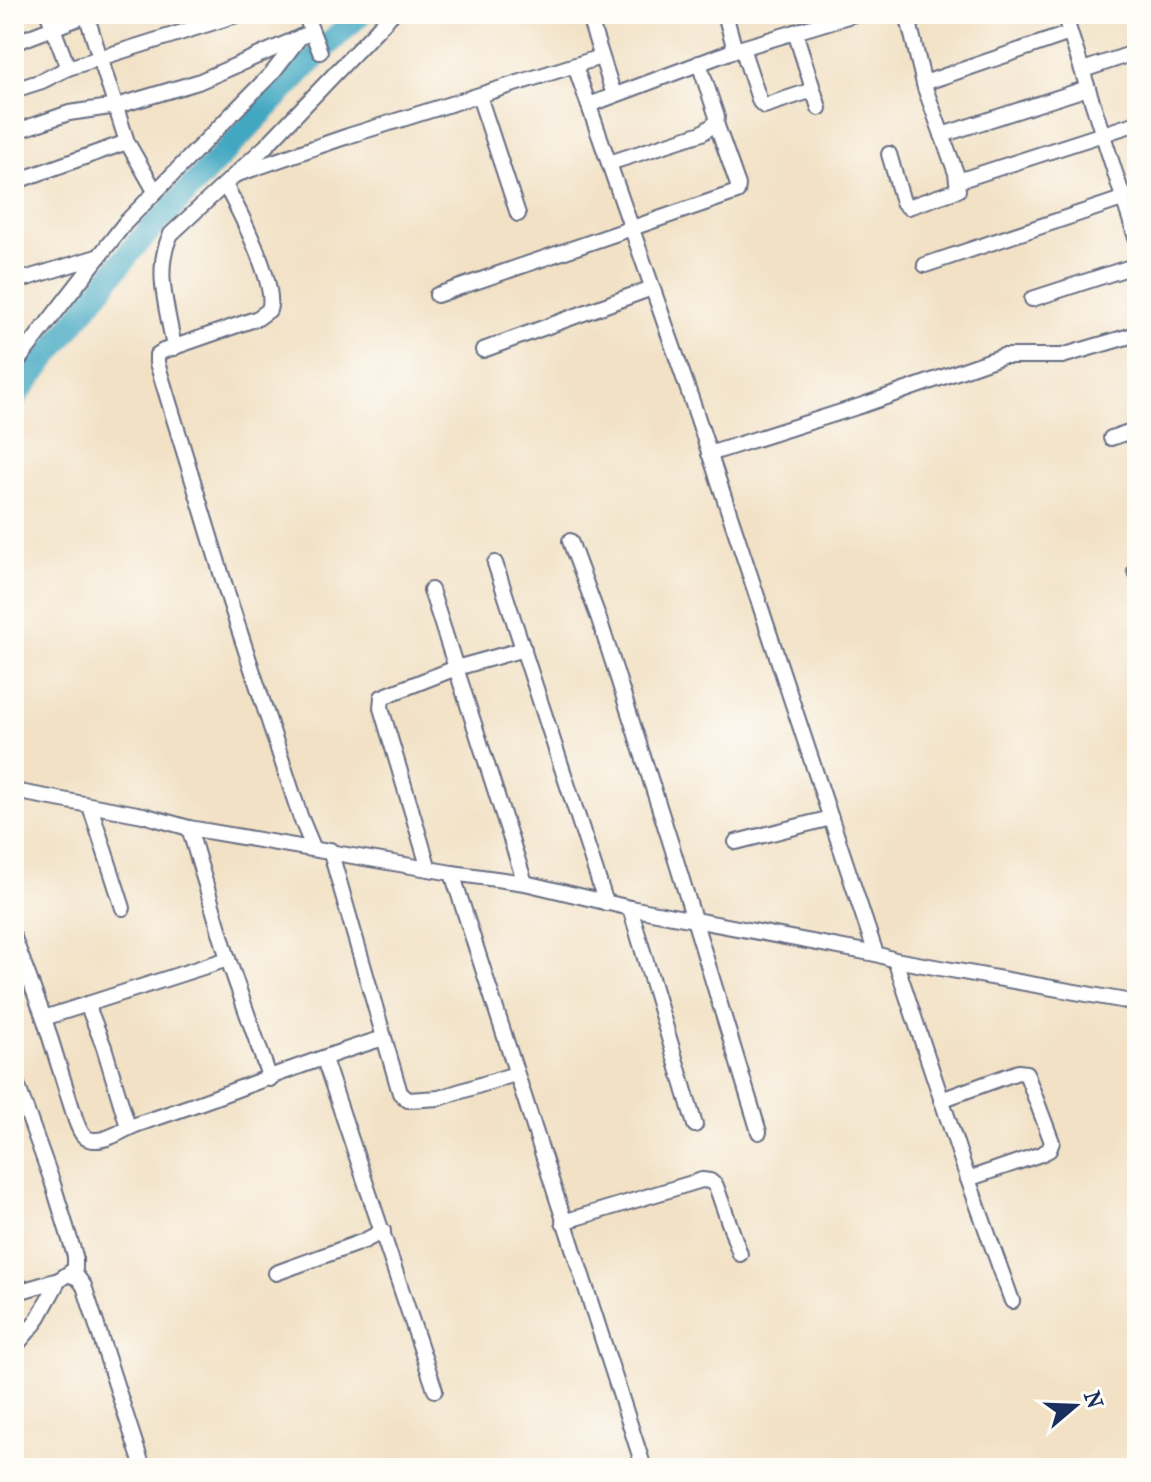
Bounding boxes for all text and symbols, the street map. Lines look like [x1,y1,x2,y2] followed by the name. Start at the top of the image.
[1035,1366,1115,1446] north arrow
[1078,1388,1108,1412] text: N

